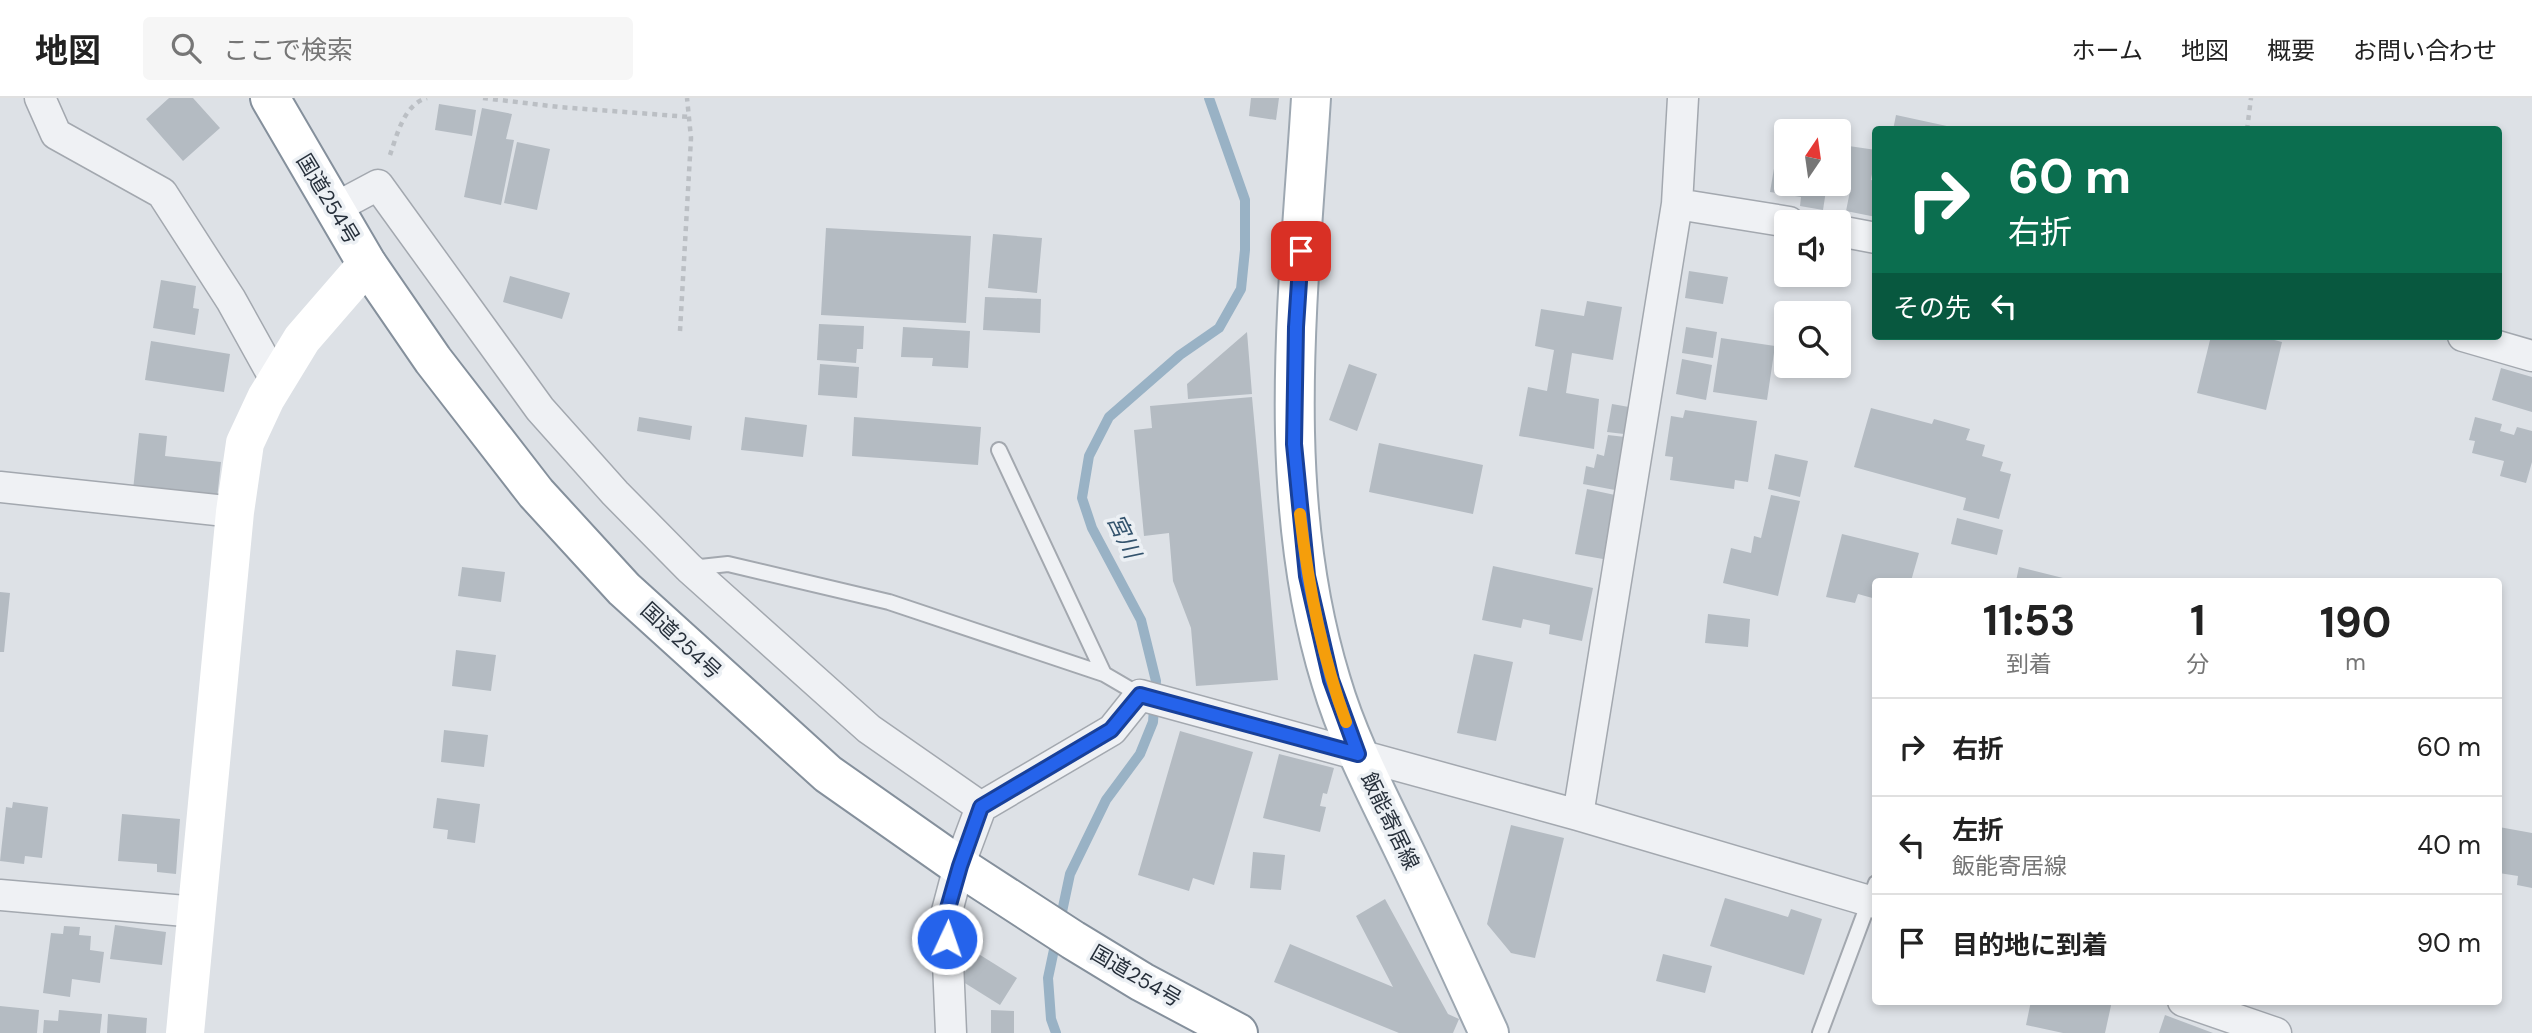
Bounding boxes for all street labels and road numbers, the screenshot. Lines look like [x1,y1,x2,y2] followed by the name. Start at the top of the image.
[290,149,366,249] street label: 国道254号
[635,596,727,686] street label: 国道254号
[1354,768,1426,874] street label: 飯能寄居線
[1085,939,1187,1013] street label: 国道254号

